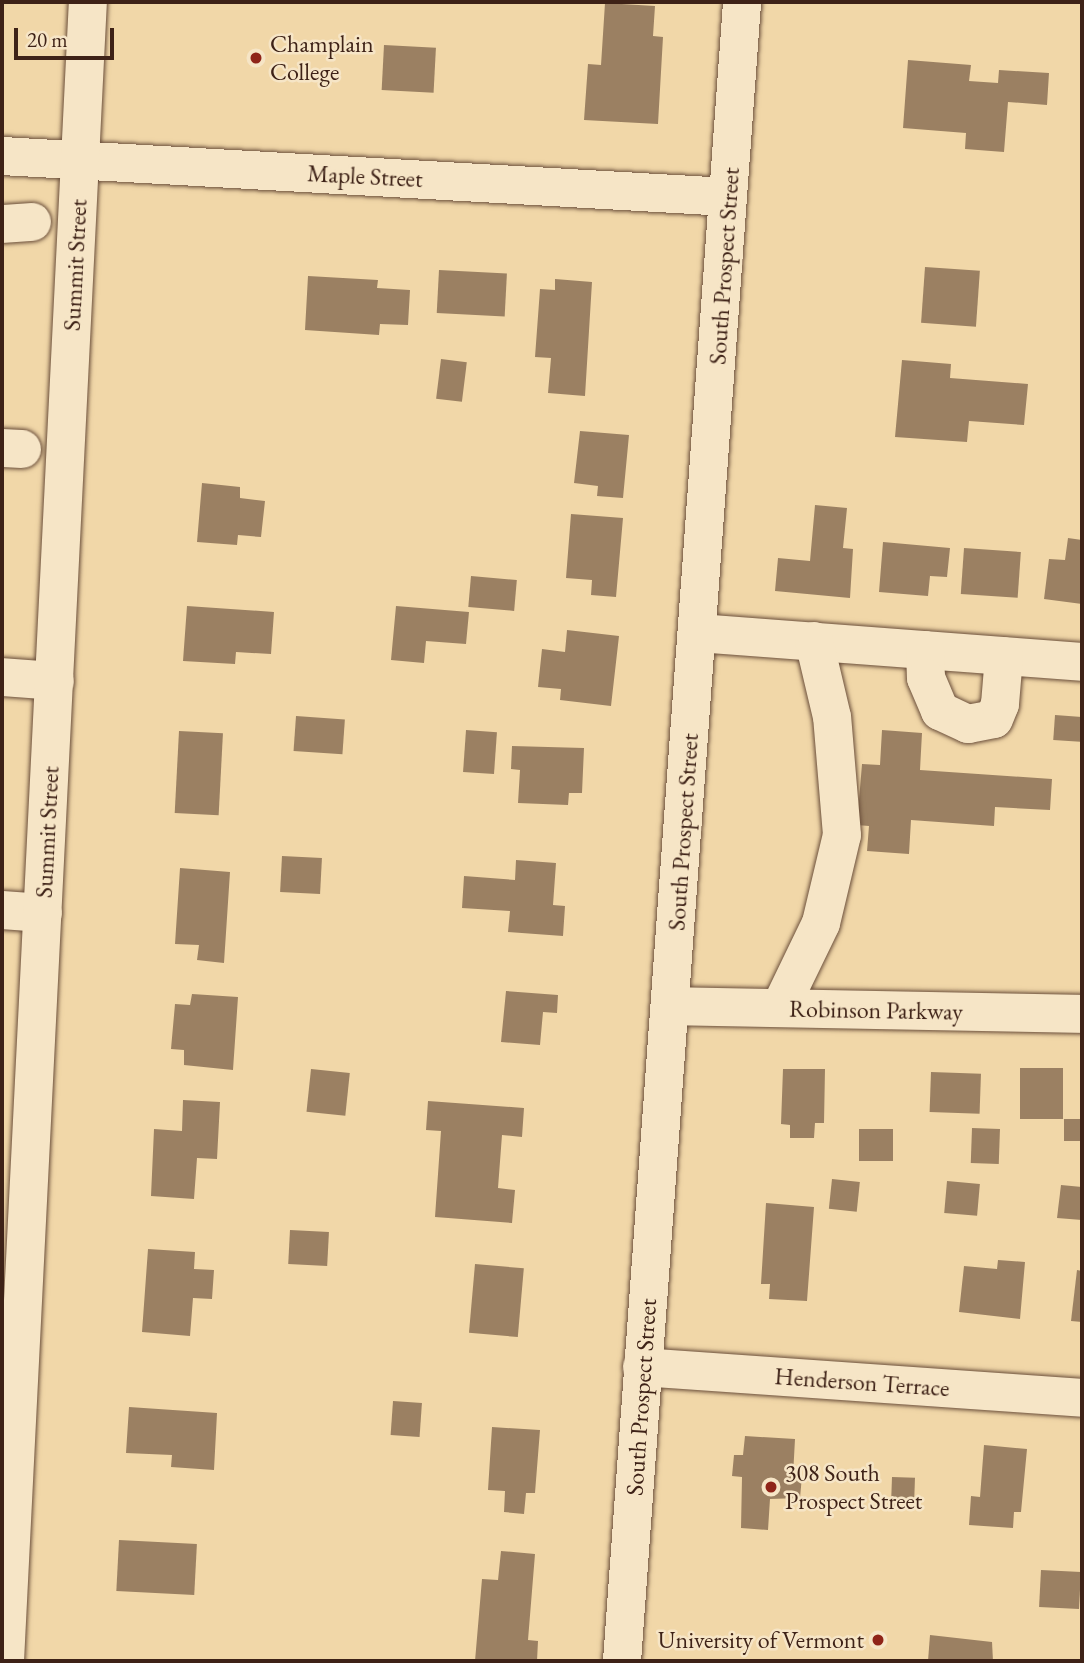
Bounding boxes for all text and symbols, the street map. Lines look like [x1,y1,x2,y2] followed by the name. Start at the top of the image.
[18,14,117,58] scale bar
[27,26,68,53] text: 20 m
[270,30,374,86] place label: Champlain College
[248,50,264,66] marker: Champlain College
[307,159,423,193] street label: Maple Street
[703,166,745,366] street label: South Prospect Street
[57,198,93,332] street label: Summit Street
[662,732,704,932] street label: South Prospect Street
[29,765,65,899] street label: Summit Street
[789,994,963,1026] street label: Robinson Parkway
[620,1297,662,1497] street label: South Prospect Street
[774,1362,950,1402] street label: Henderson Terrace
[785,1459,922,1515] place label: 308 South Prospect Street
[763,1479,779,1495] marker: 308 South Prospect Street
[658,1626,864,1654] place label: University of Vermont
[870,1632,886,1648] marker: University of Vermont

